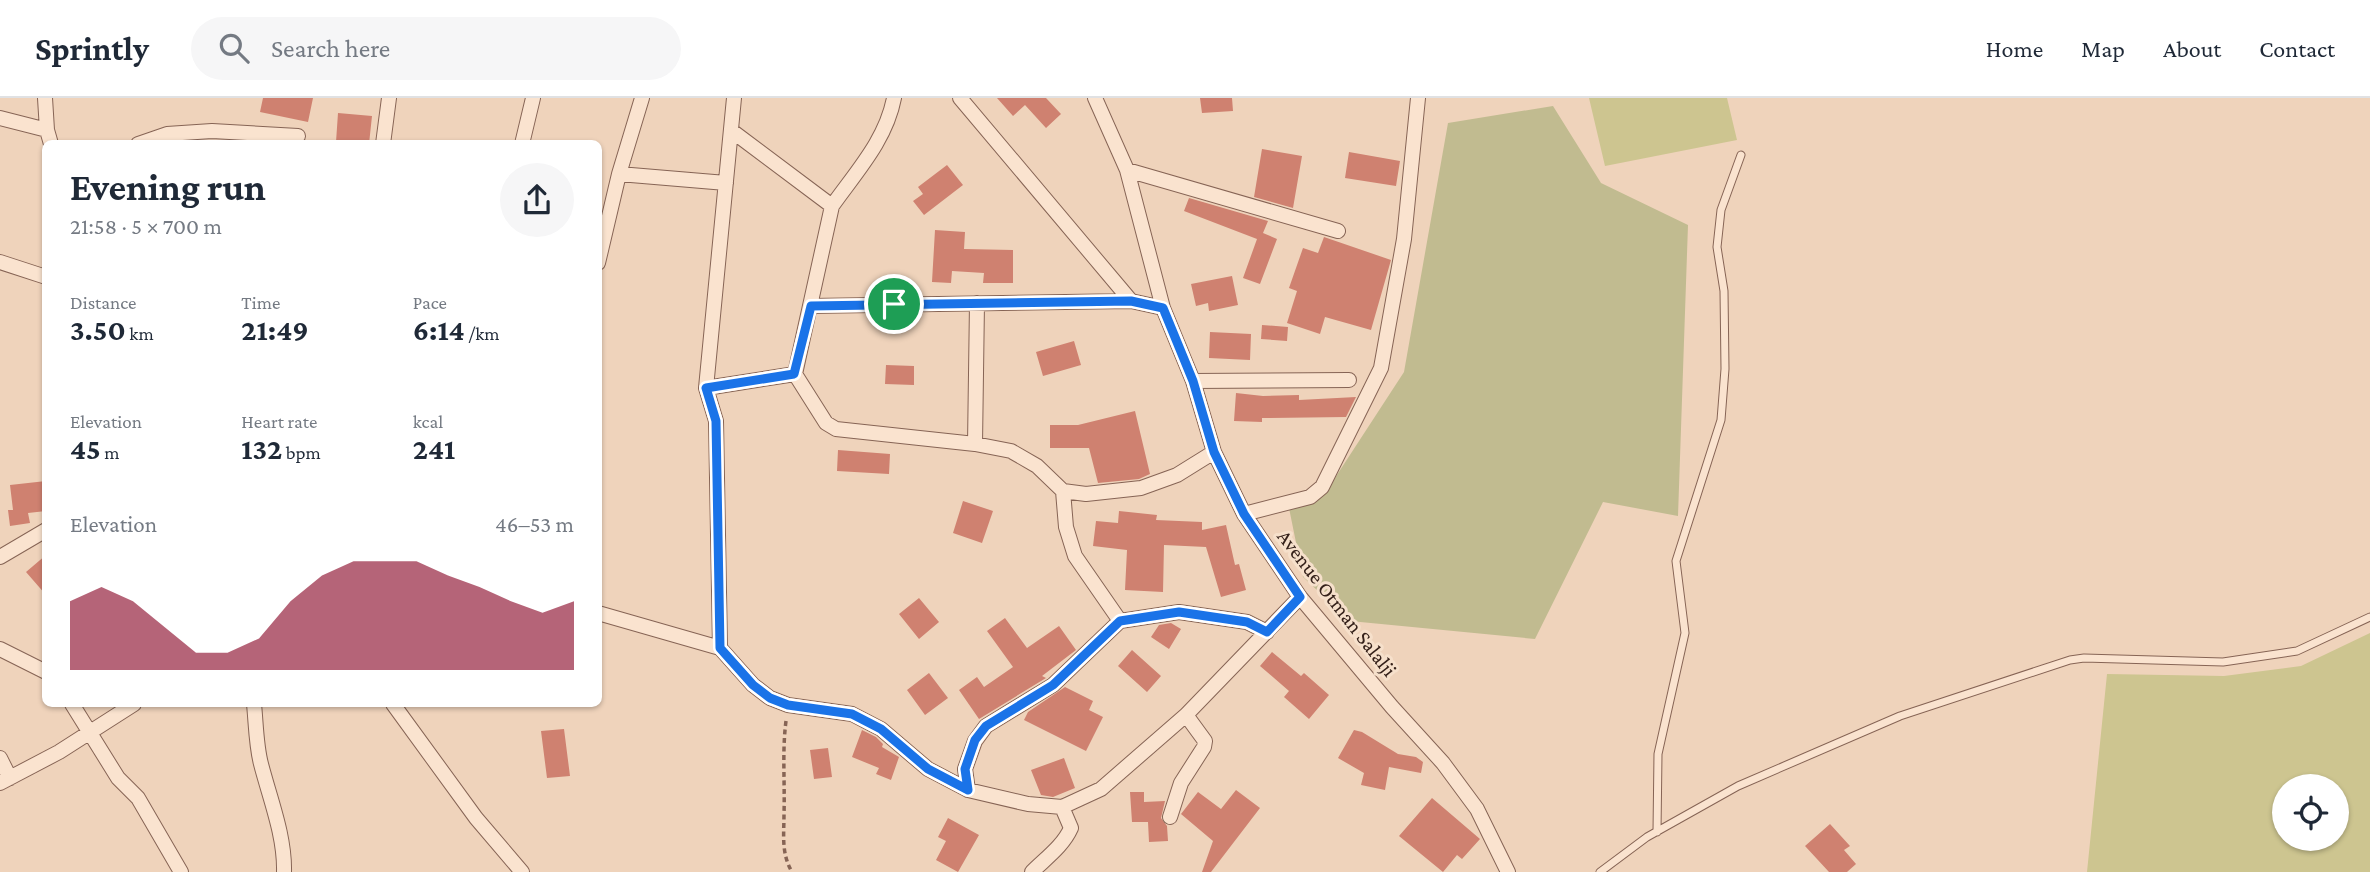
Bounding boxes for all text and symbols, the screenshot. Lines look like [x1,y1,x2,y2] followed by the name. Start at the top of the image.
[191,17,681,80] search box
[215,29,253,67] icon: search
[35,30,149,67] text: Sprintly
[271,34,390,63] text: Search here
[1986,35,2043,62] text: Home
[2081,35,2125,62] text: Map
[2163,35,2221,62] text: About
[2259,35,2335,62] text: Contact
[500,163,574,237] button: share
[70,166,266,208] text: Evening run
[70,213,222,239] text: 21:58 · 5 × 700 m
[864,274,924,334] pin
[875,285,913,323] icon: arrive
[70,292,136,313] text: Distance
[241,292,280,313] text: Time
[413,292,447,313] text: Pace
[70,313,126,346] text: 3.50
[241,313,309,346] text: 21:49
[413,313,465,346] text: 6:14
[126,323,154,344] text: km
[465,323,499,344] text: /km
[70,411,142,432] text: Elevation
[241,411,317,432] text: Heart rate
[413,411,443,432] text: kcal
[70,432,101,465] text: 45
[241,432,282,465] text: 132
[413,432,455,465] text: 241
[101,442,120,463] text: m
[282,442,321,463] text: bpm
[70,511,157,537] text: Elevation
[495,511,574,537] text: 46–53 m
[1272,525,1402,682] street label: Avenue Otman Salalji
[2272,774,2349,851] map controls
[2272,774,2349,851] button: locate

